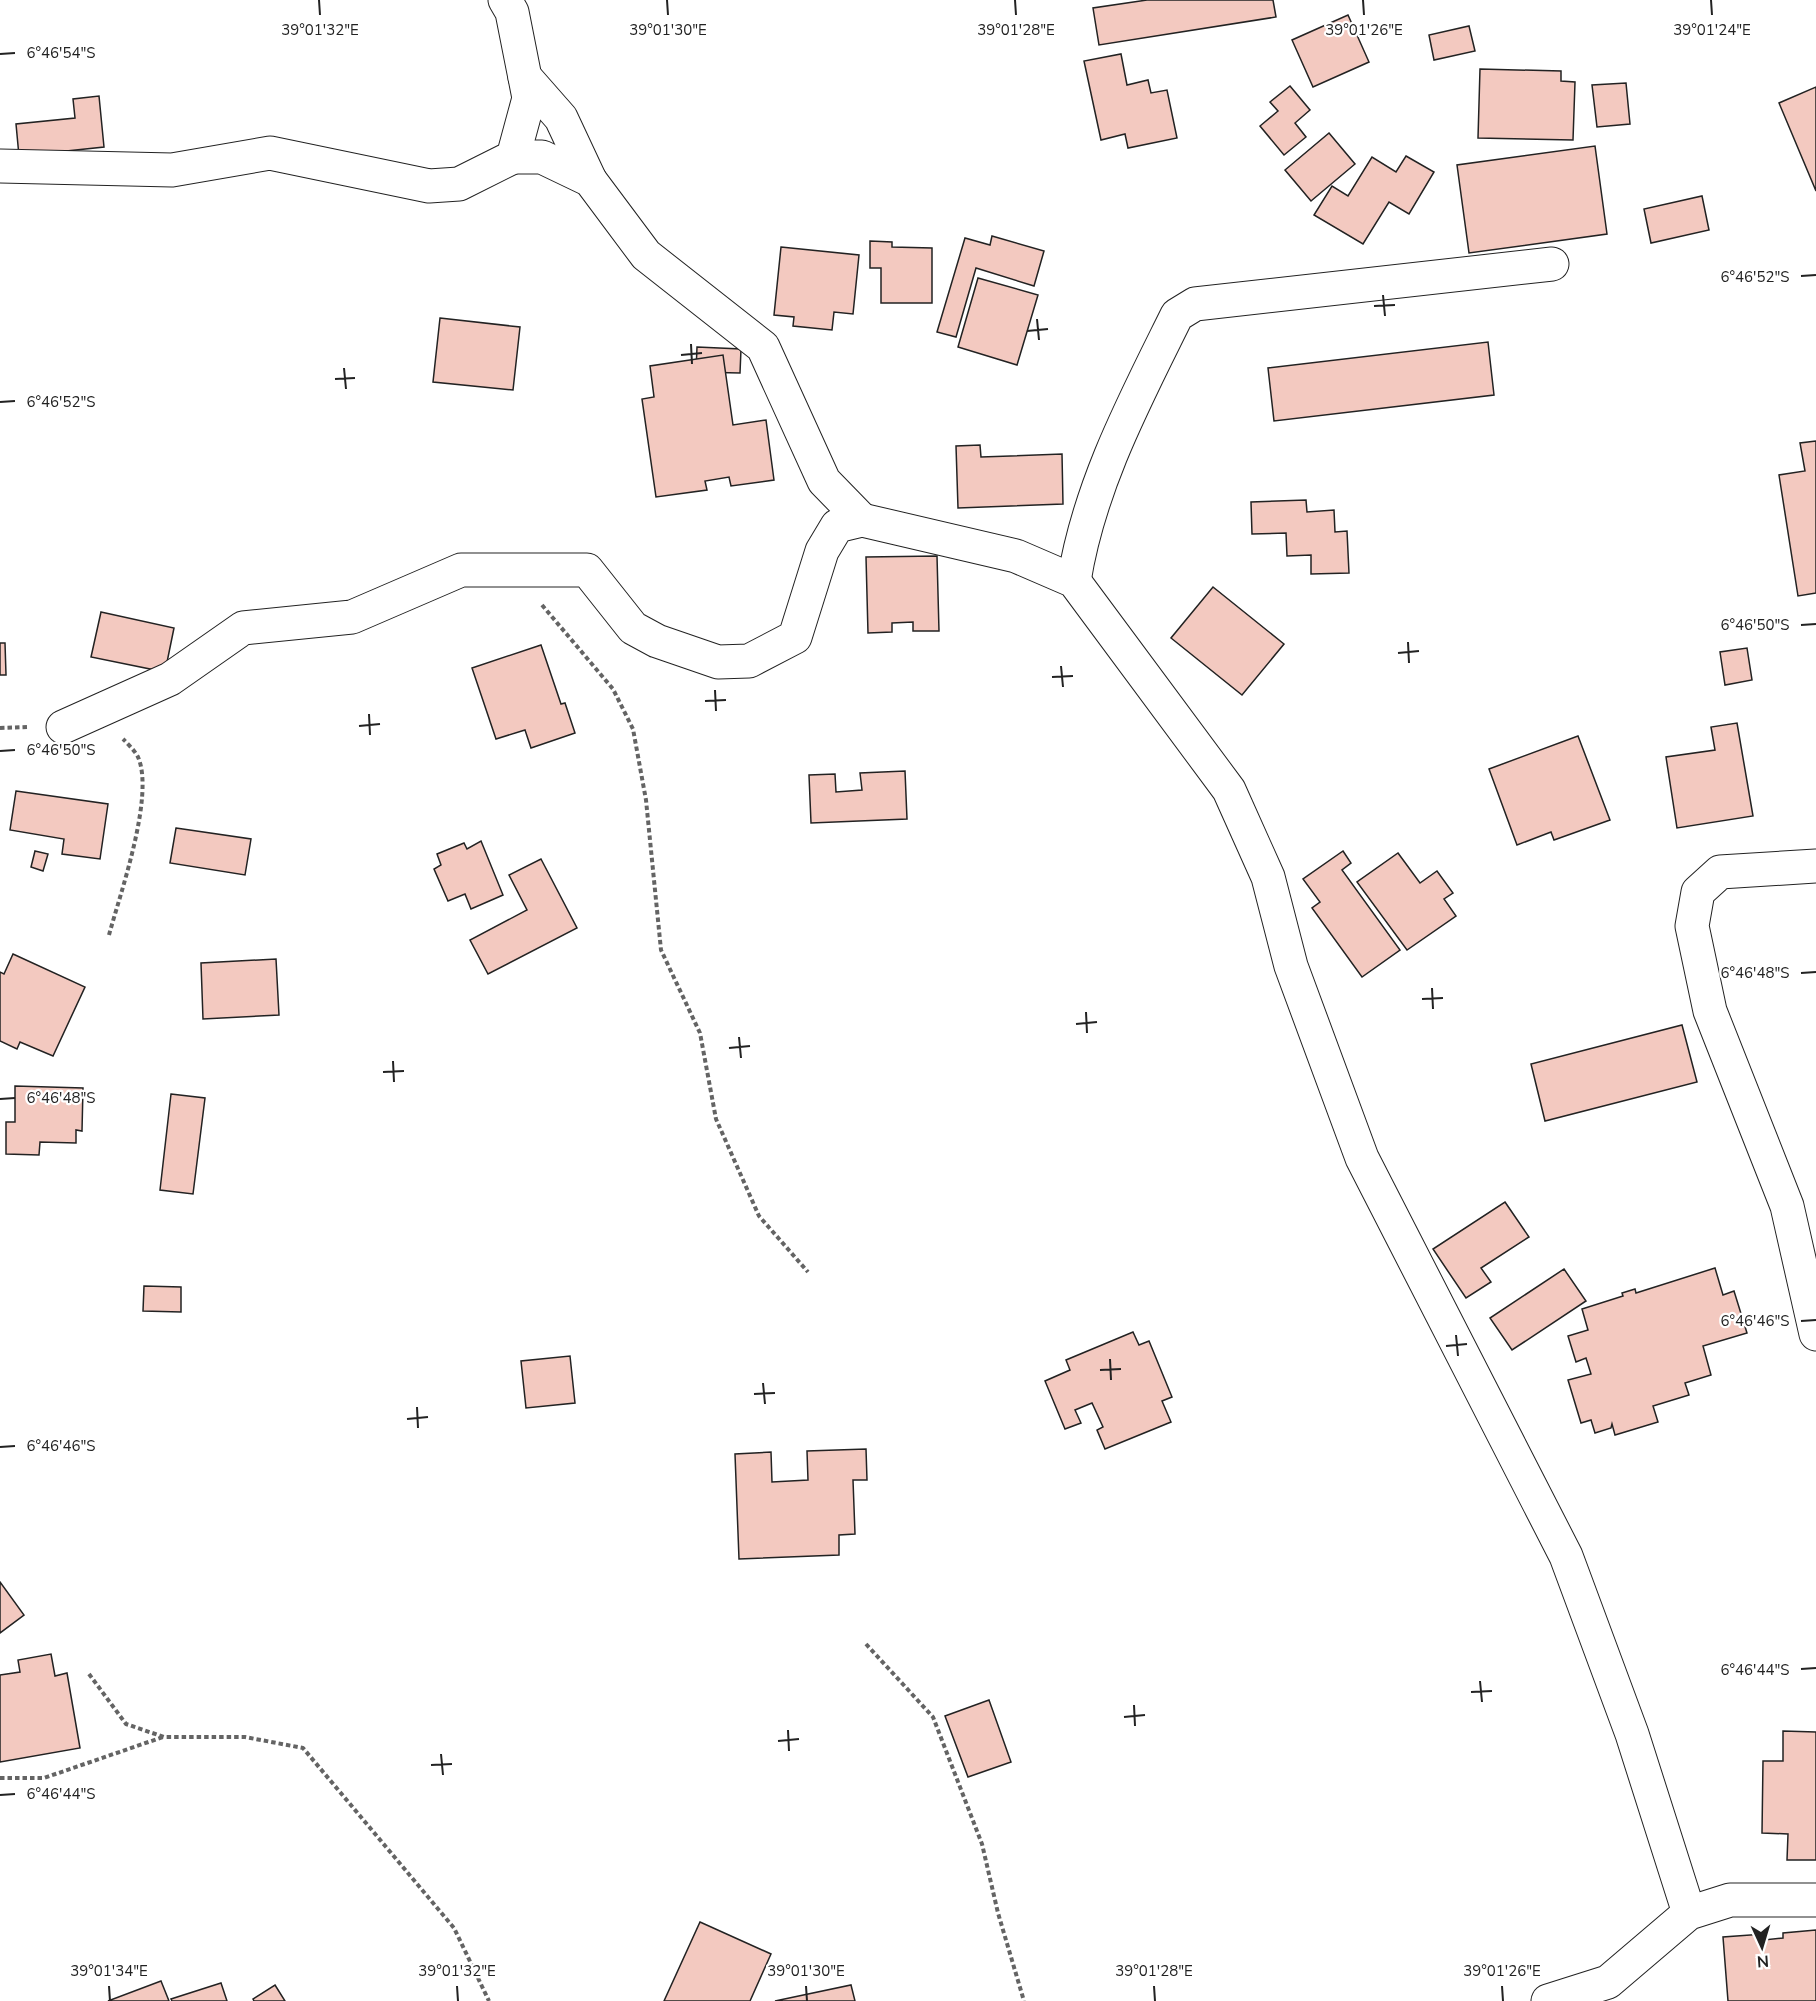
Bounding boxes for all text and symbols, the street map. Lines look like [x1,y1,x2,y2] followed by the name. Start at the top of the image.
[281,20,359,40] text: 39°01'32"E
[629,20,707,40] text: 39°01'30"E
[977,20,1055,40] text: 39°01'28"E
[1325,20,1403,40] text: 39°01'26"E
[1673,20,1751,40] text: 39°01'24"E
[27,43,95,63] text: 6°46'54"S
[1721,267,1789,287] text: 6°46'52"S
[27,392,95,412] text: 6°46'52"S
[1721,615,1789,635] text: 6°46'50"S
[27,740,95,760] text: 6°46'50"S
[1721,963,1789,983] text: 6°46'48"S
[27,1088,95,1108] text: 6°46'48"S
[1721,1311,1789,1331] text: 6°46'46"S
[27,1436,95,1456] text: 6°46'46"S
[1721,1660,1789,1680] text: 6°46'44"S
[27,1784,95,1804] text: 6°46'44"S
[1732,1917,1792,1977] north arrow
[1756,1950,1770,1972] text: N
[70,1961,148,1981] text: 39°01'34"E
[418,1961,496,1981] text: 39°01'32"E
[767,1961,845,1981] text: 39°01'30"E
[1115,1961,1193,1981] text: 39°01'28"E
[1463,1961,1541,1981] text: 39°01'26"E

